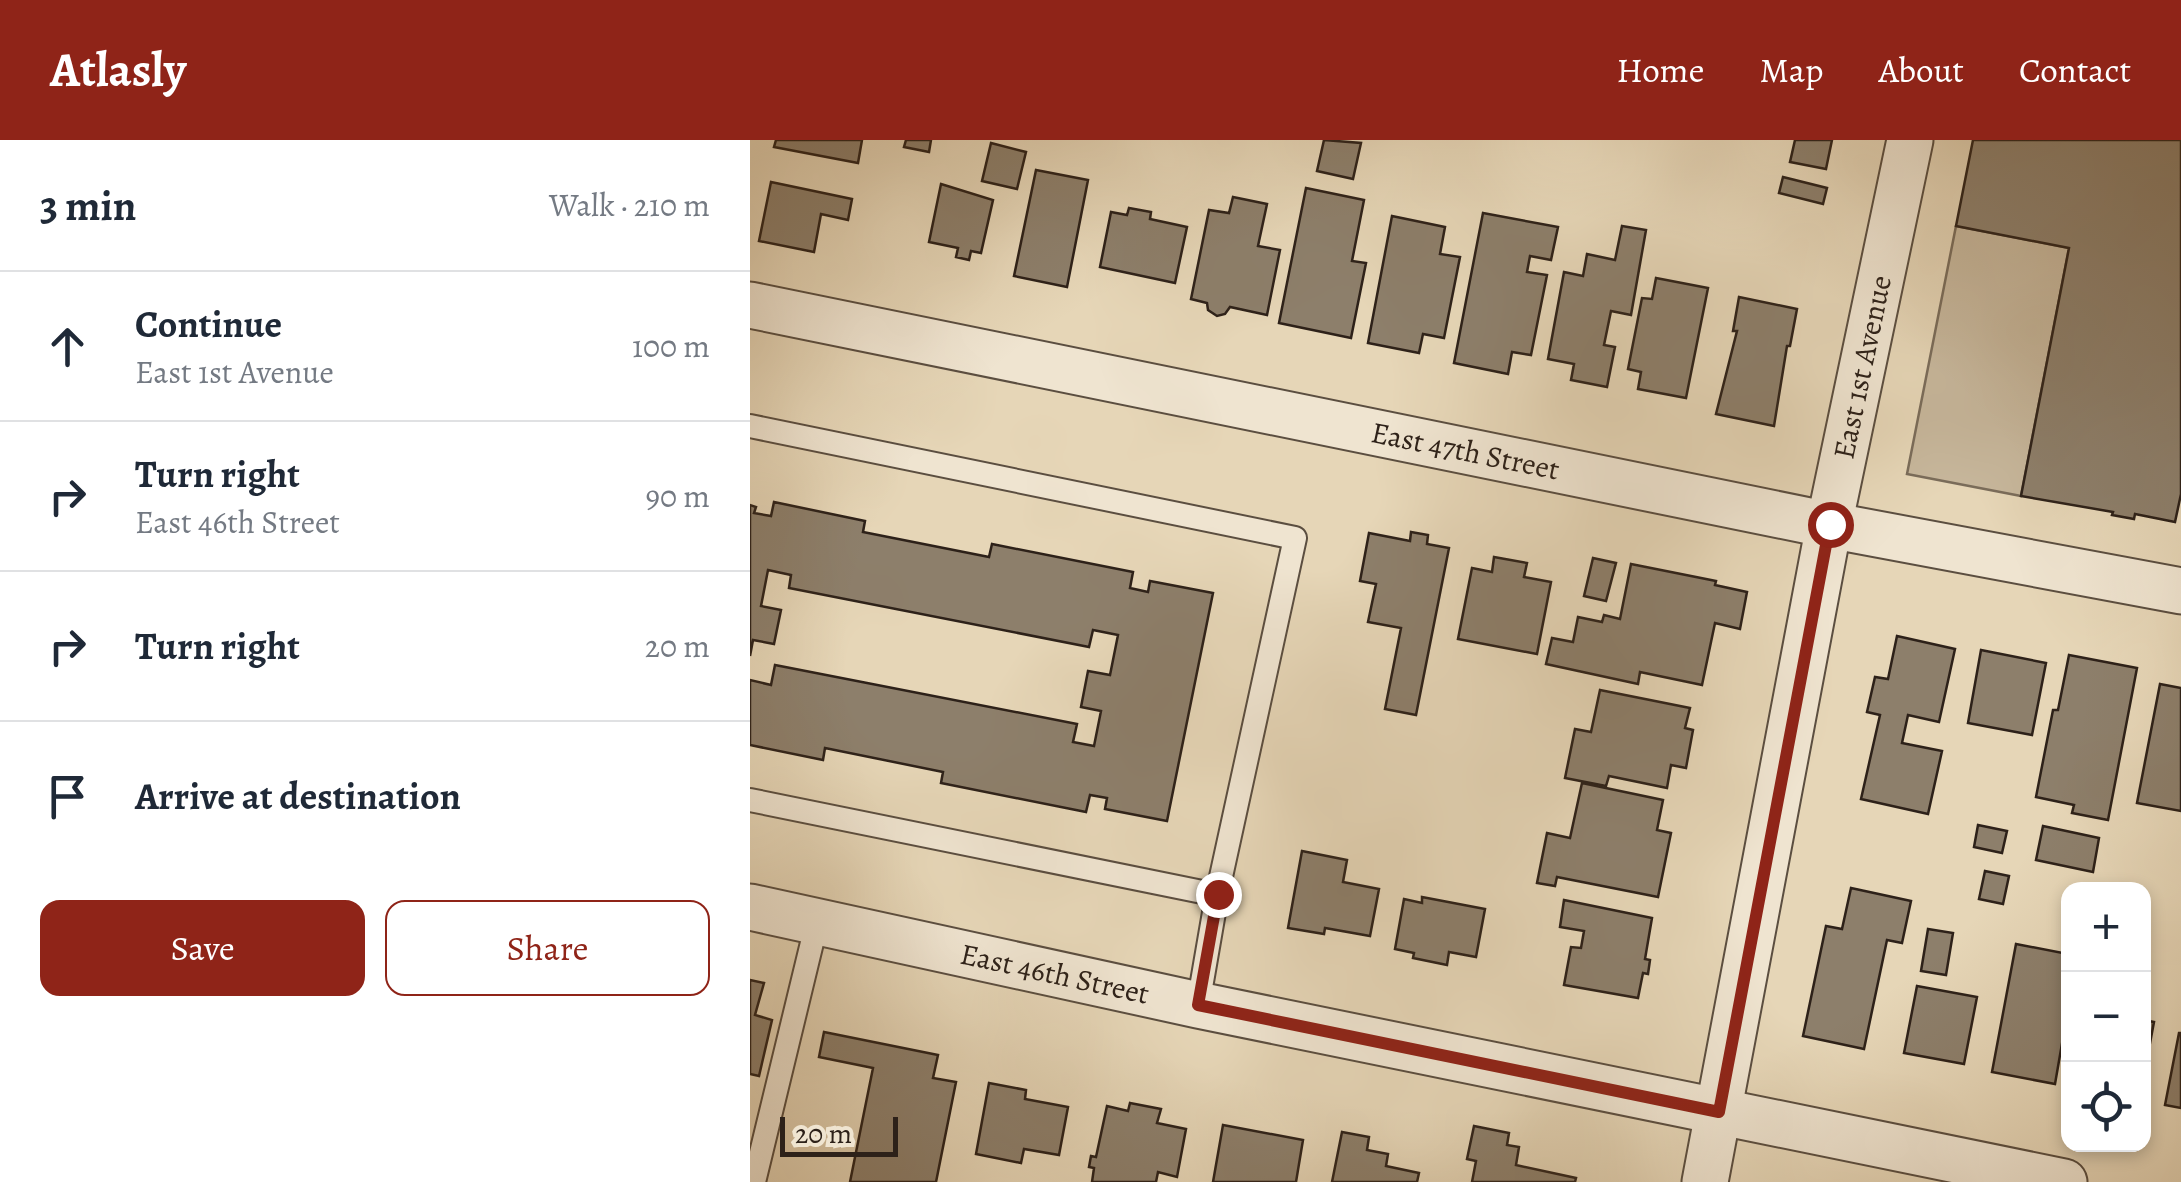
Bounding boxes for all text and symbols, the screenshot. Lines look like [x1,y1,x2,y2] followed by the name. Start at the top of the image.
[50,37,186,103] text: Atlasly
[1616,46,1704,94] text: Home
[1759,46,1823,94] text: Map
[1878,46,1964,94] text: About
[2019,46,2131,94] text: Contact
[40,177,136,234] text: 3 min
[549,183,710,227] text: Walk · 210 m
[1823,272,1901,462] street label: East 1st Avenue
[135,298,282,350] text: Continue
[40,319,95,374] icon: ahead
[632,324,710,368] text: 100 m
[135,350,334,394] text: East 1st Avenue
[1368,412,1563,490] street label: East 47th Street
[135,448,300,500] text: Turn right
[40,469,95,524] icon: right
[645,474,710,518] text: 90 m
[135,500,340,544] text: East 46th Street
[1808,502,1854,548] route start
[40,619,95,674] icon: right
[135,620,300,672] text: Turn right
[645,624,710,668] text: 20 m
[40,769,95,824] icon: arrive
[135,770,461,822] text: Arrive at destination
[1196,872,1242,918] route end
[2061,882,2151,1152] map controls
[2061,882,2151,972] button: +
[40,900,365,996] button: Save
[385,900,710,996] button: Share
[957,934,1153,1014] street label: East 46th Street
[2061,972,2151,1062] button: −
[2061,1062,2151,1152] button: locate
[780,1112,898,1156] scale bar
[795,1115,852,1153] text: 20 m

